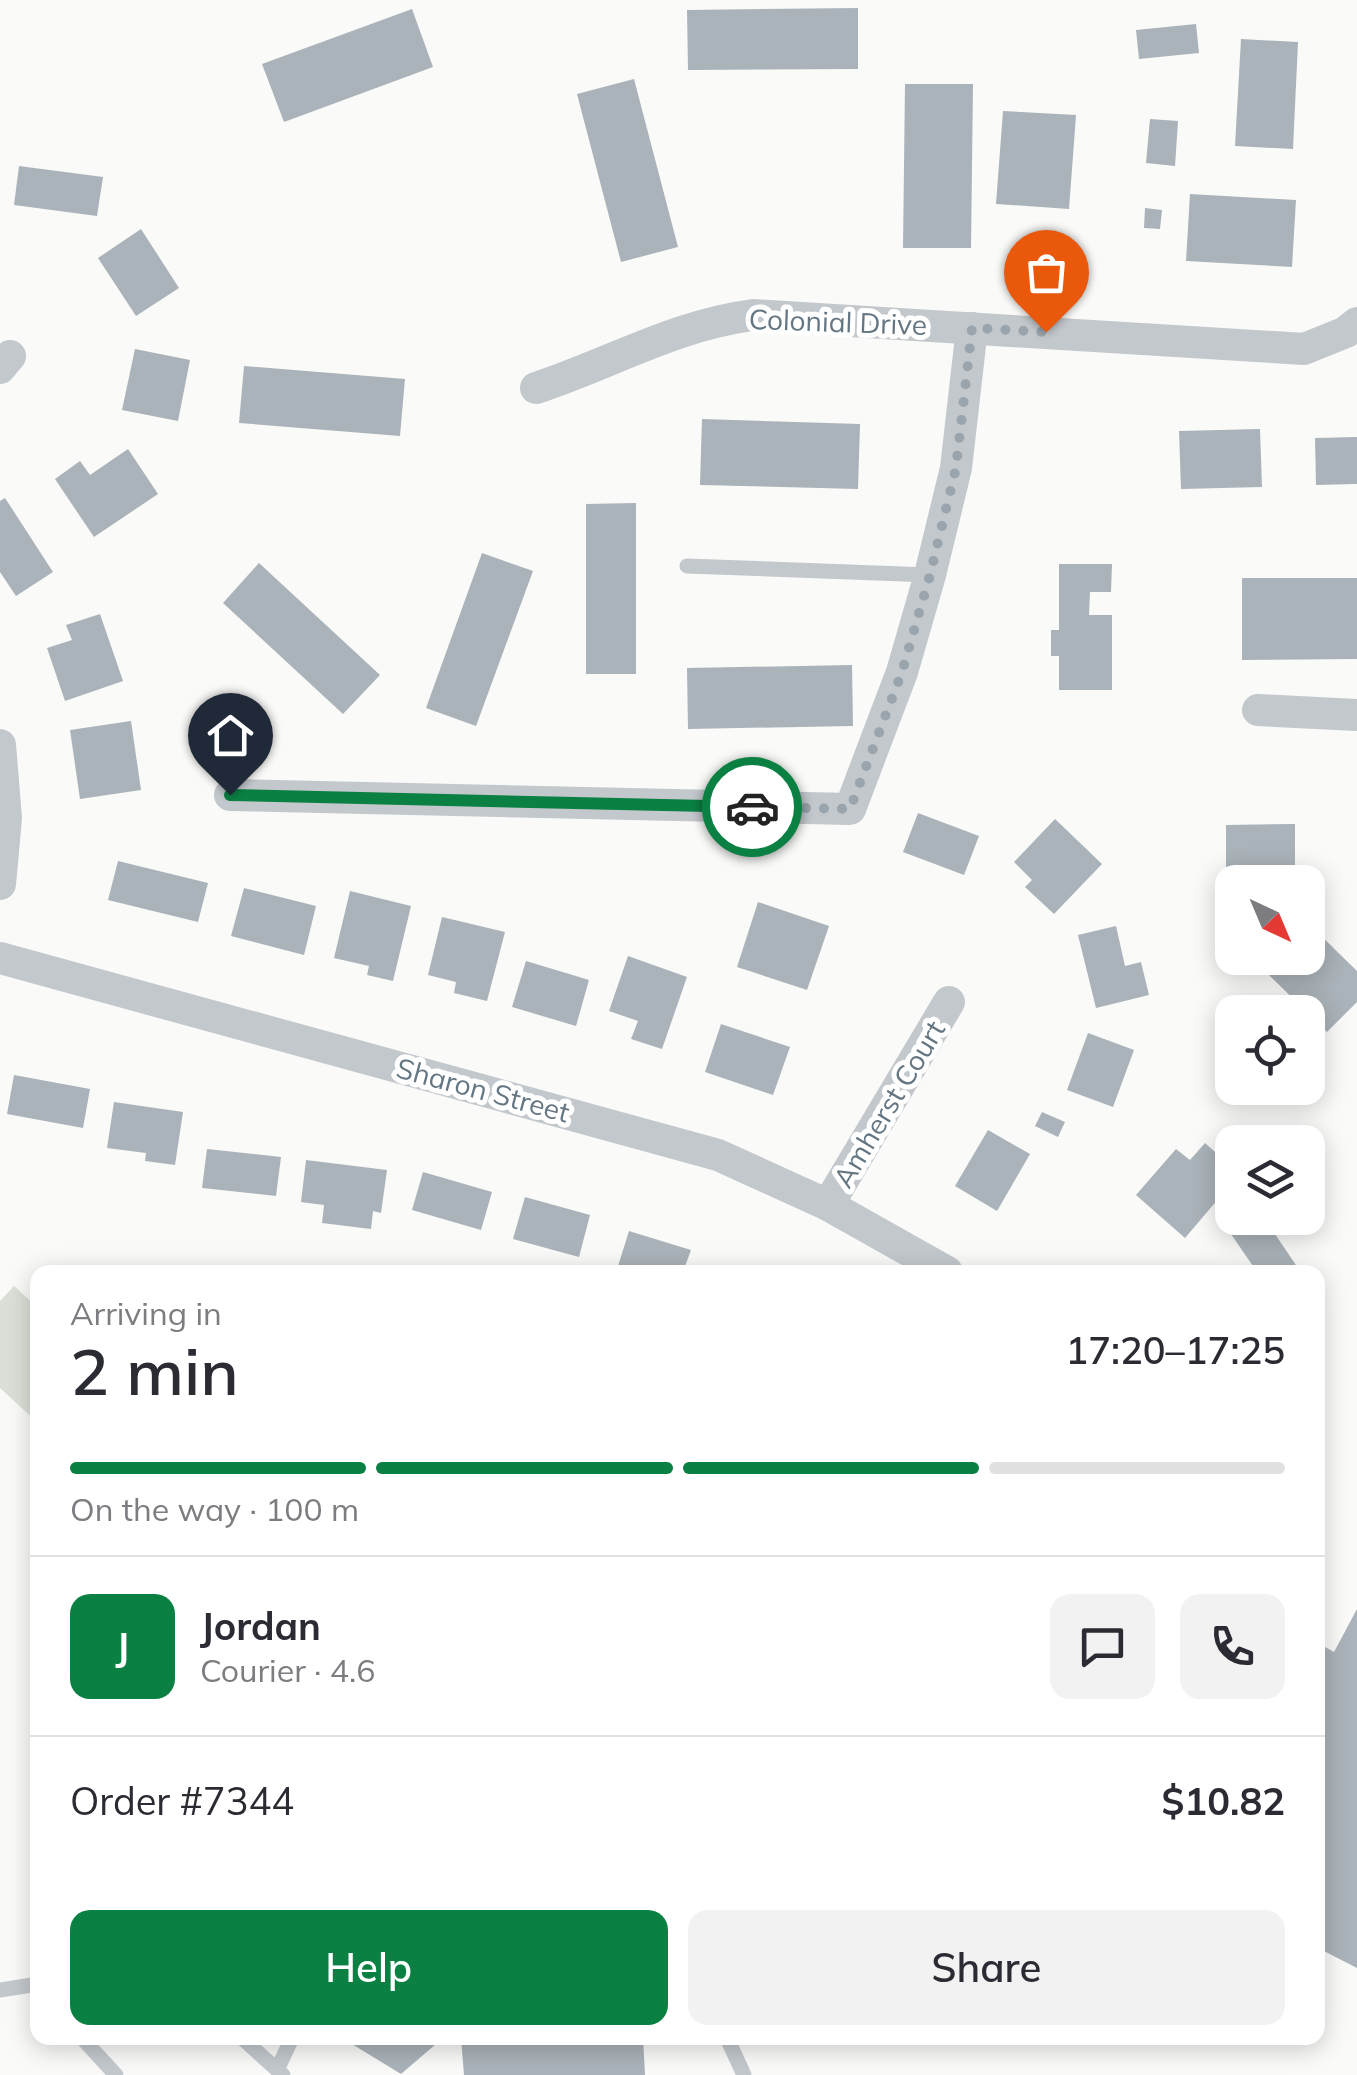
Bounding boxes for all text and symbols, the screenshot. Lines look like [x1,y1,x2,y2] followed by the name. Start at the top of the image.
[1004,230,1089,333] pin
[1019,245,1074,300] icon: bag
[748,301,928,342] street label: Colonial Drive
[188,693,273,796] pin
[203,708,258,763] icon: home
[702,757,802,857] courier
[725,780,780,835] icon: car
[1215,865,1325,975] north arrow
[1215,865,1325,1235] map controls
[1215,995,1325,1105] button: locate
[825,1014,952,1194] street label: Amherst Court
[393,1050,574,1129] street label: Sharon Street
[1215,1125,1325,1235] button: layers
[70,1293,222,1333] text: Arriving in
[1065,1326,1285,1374] text: 17:20–17:25
[70,1330,239,1411] text: 2 min
[70,1489,359,1529] text: On the way · 100 m
[1050,1594,1155,1699] button: chat
[1180,1594,1285,1699] button: phone
[200,1602,321,1650] text: Jordan
[116,1622,129,1670] text: J
[200,1650,376,1690] text: Courier · 4.6
[70,1777,294,1825] text: Order #7344
[1162,1777,1285,1825] text: $10.82
[70,1910,668,2025] button: Help
[688,1910,1285,2025] button: Share

